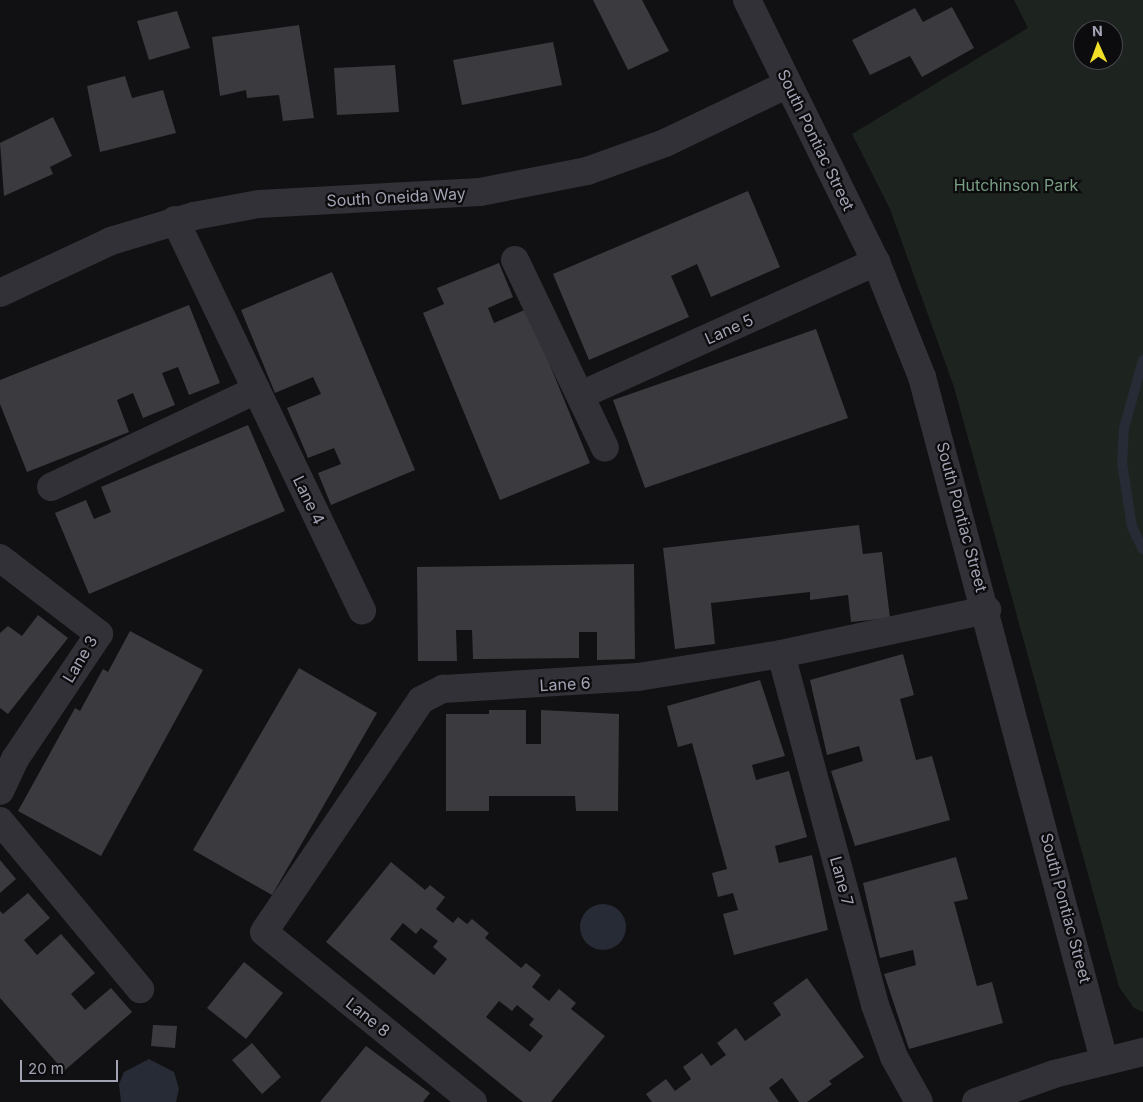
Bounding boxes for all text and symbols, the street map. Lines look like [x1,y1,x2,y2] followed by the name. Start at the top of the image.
[1073,20,1123,70] north arrow
[1092,22,1103,39] text: N
[773,66,859,214] street label: South Pontiac Street
[954,175,1078,195] park label: Hutchinson Park
[326,184,466,210] street label: South Oneida Way
[702,310,756,348] street label: Lane 5
[933,440,991,594] street label: South Pontiac Street
[289,473,329,527] street label: Lane 4
[59,632,101,686] street label: Lane 3
[539,673,591,695] street label: Lane 6
[1037,831,1095,985] street label: South Pontiac Street
[826,854,858,908] street label: Lane 7
[342,993,394,1041] street label: Lane 8
[22,1050,120,1082] scale bar
[28,1059,64,1078] text: 20 m

